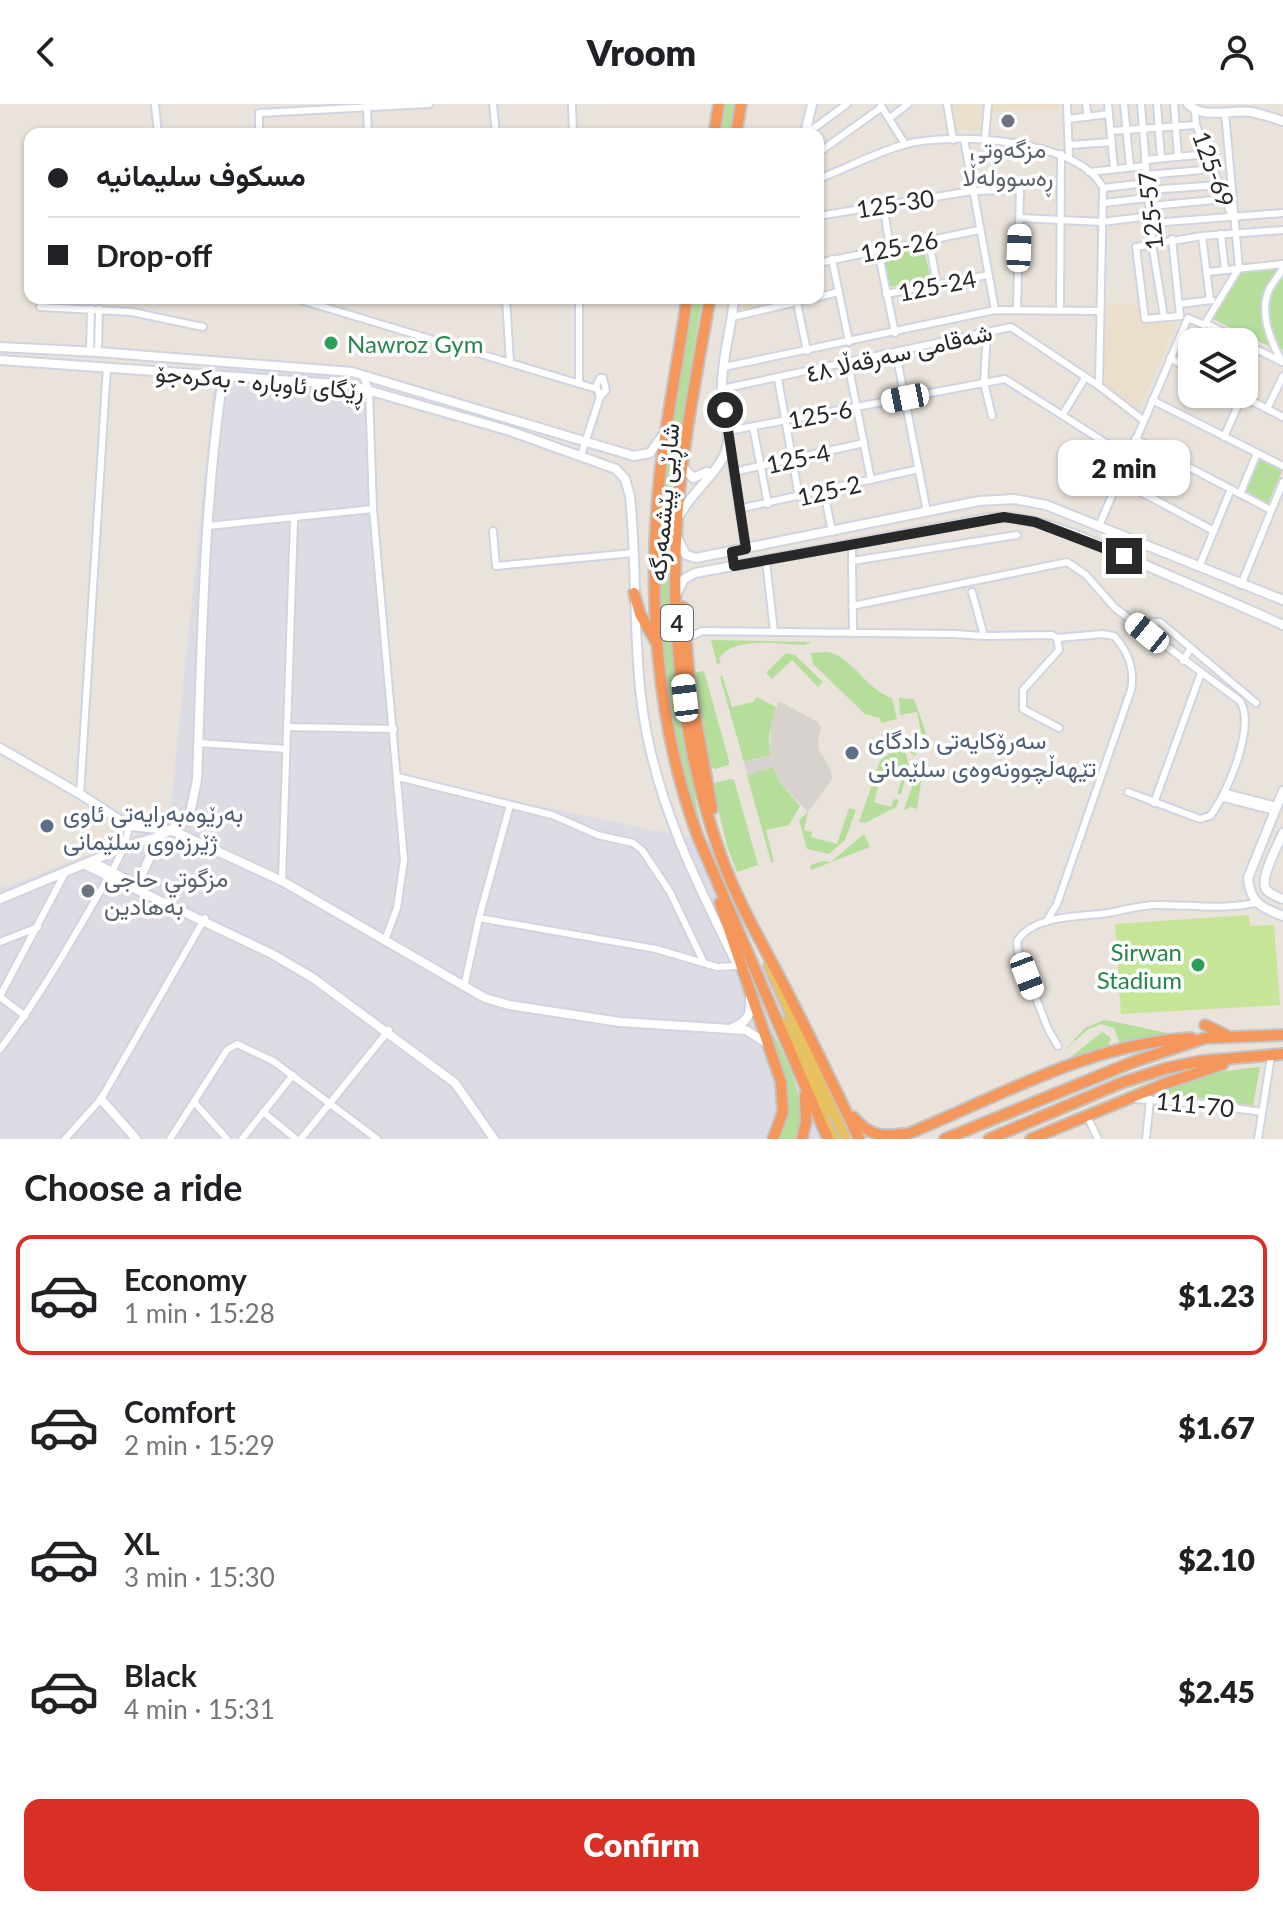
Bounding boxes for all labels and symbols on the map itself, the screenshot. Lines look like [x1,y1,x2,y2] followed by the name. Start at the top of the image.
[999,112,1017,130] marker: مزگەوتی ڕەسوولەڵا
[1187,127,1241,211] street label: 125-69
[963,134,1053,197] place label: مزگەوتی ڕەسوولەڵا
[1131,170,1169,252] street label: 125-57
[854,183,936,223] street label: 125-30
[858,224,940,268] street label: 125-26
[1006,224,1032,272] car
[896,263,978,307] street label: 125-24
[803,316,995,389] street label: شەقامی سەرقەڵا ٤٨
[347,329,483,358] place label: Nawroz Gym
[322,334,340,352] marker: Nawroz Gym
[154,357,365,411] street label: ڕێگای ئاوبارە - بەکرەجۆ
[879,382,931,414] car
[707,392,743,428] route start
[786,394,854,434] street label: 125-6
[642,422,690,583] street label: شاڕێی پێشمەرگە
[763,437,833,479] street label: 125-4
[1058,440,1190,496] callout: 2 min
[794,469,864,511] street label: 125-2
[1106,538,1142,574] route end
[661,605,693,641] road number: 4
[1121,609,1173,657] car
[670,673,700,723] car
[868,725,1096,785] place label: سەرۆکایەتی دادگای تێهەڵچوونەوەی سلێمانی
[843,744,861,762] marker: سەرۆکایەتی دادگای تێهەڵچوونەوەی سلێمانی
[63,798,243,857] place label: بەرێوەبەرایەتی ئاوی ژێرزەوی سلێمانی
[38,817,56,835] marker: بەرێوەبەرایەتی ئاوی ژێرزەوی سلێمانی
[104,863,228,921] place label: مزگوتي حاجی بەهادین
[79,882,97,900] marker: مزگوتي حاجی بەهادین
[1097,937,1182,994] place label: Sirwan Stadium
[1007,949,1047,1003] car
[1189,956,1207,974] marker: Sirwan Stadium
[1154,1085,1236,1123] street label: 111-70

